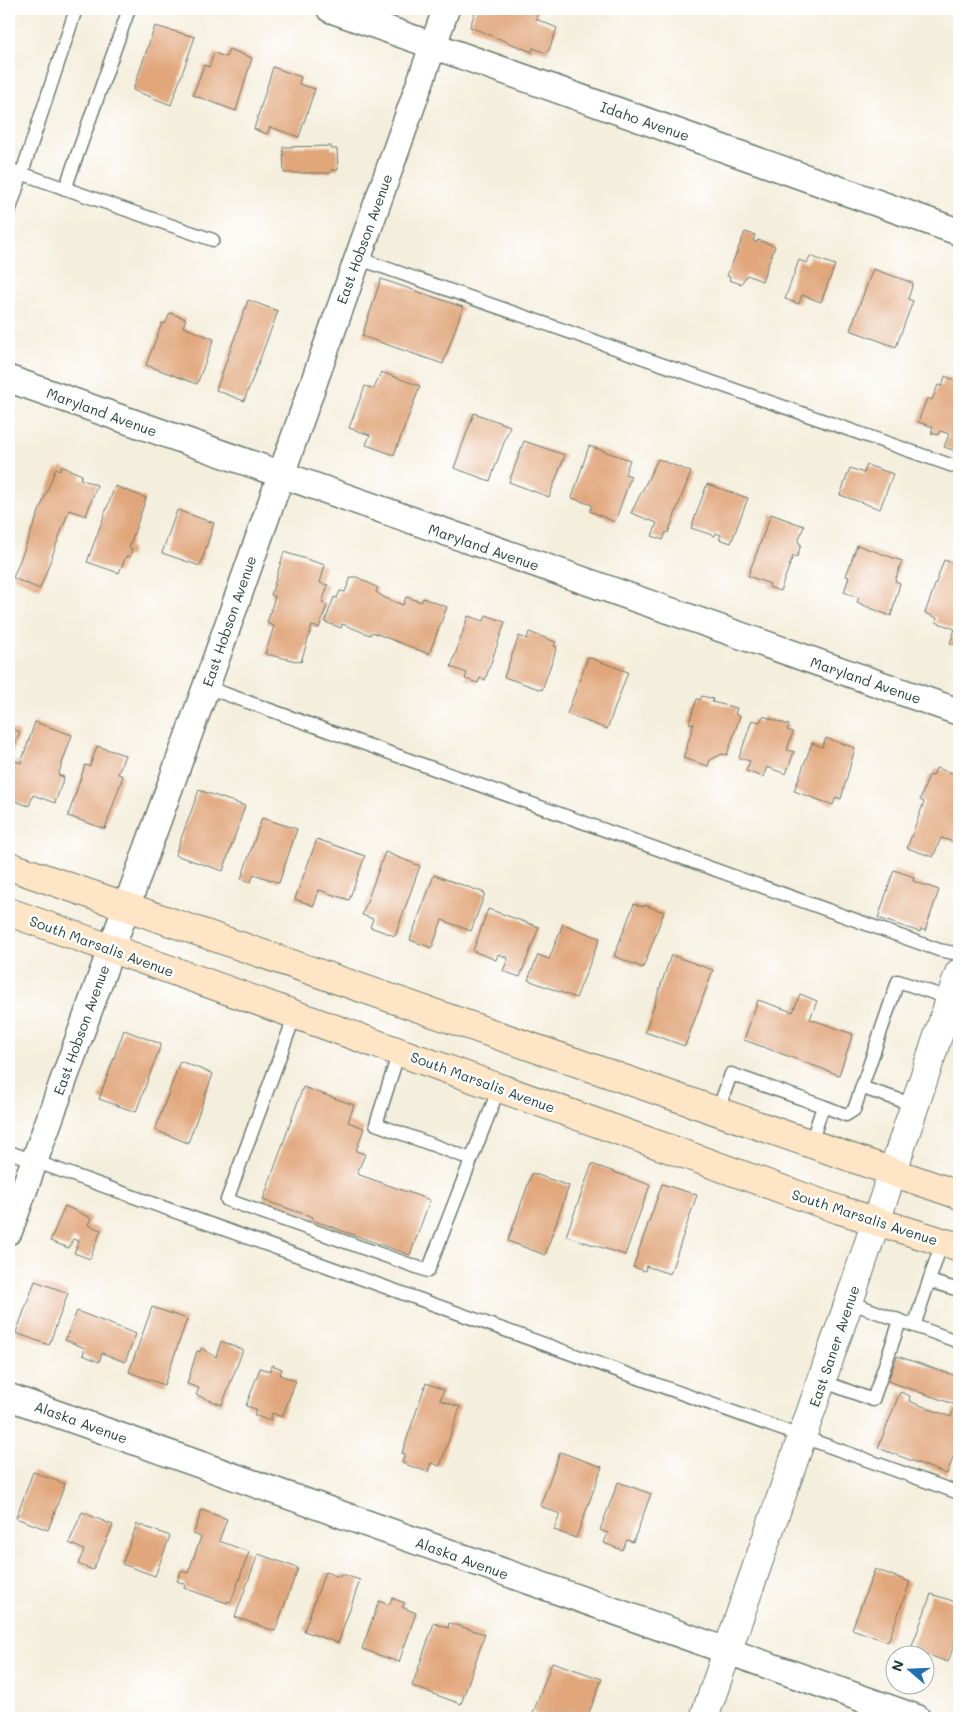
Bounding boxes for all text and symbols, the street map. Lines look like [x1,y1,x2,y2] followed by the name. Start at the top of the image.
[598,97,692,145] street label: Idaho Avenue
[332,171,396,307] street label: East Hobson Avenue
[44,383,160,441] street label: Maryland Avenue
[426,519,542,575] street label: Maryland Avenue
[198,553,260,689] street label: East Hobson Avenue
[808,652,924,708] street label: Maryland Avenue
[27,911,177,981] street label: South Marsalis Avenue
[49,962,113,1098] street label: East Hobson Avenue
[408,1047,558,1117] street label: South Marsalis Avenue
[790,1184,940,1250] street label: South Marsalis Avenue
[804,1283,864,1409] street label: East Saner Avenue
[32,1396,130,1448] street label: Alaska Avenue
[413,1532,511,1584] street label: Alaska Avenue
[886,1644,936,1694] north arrow
[887,1657,908,1674] text: N

